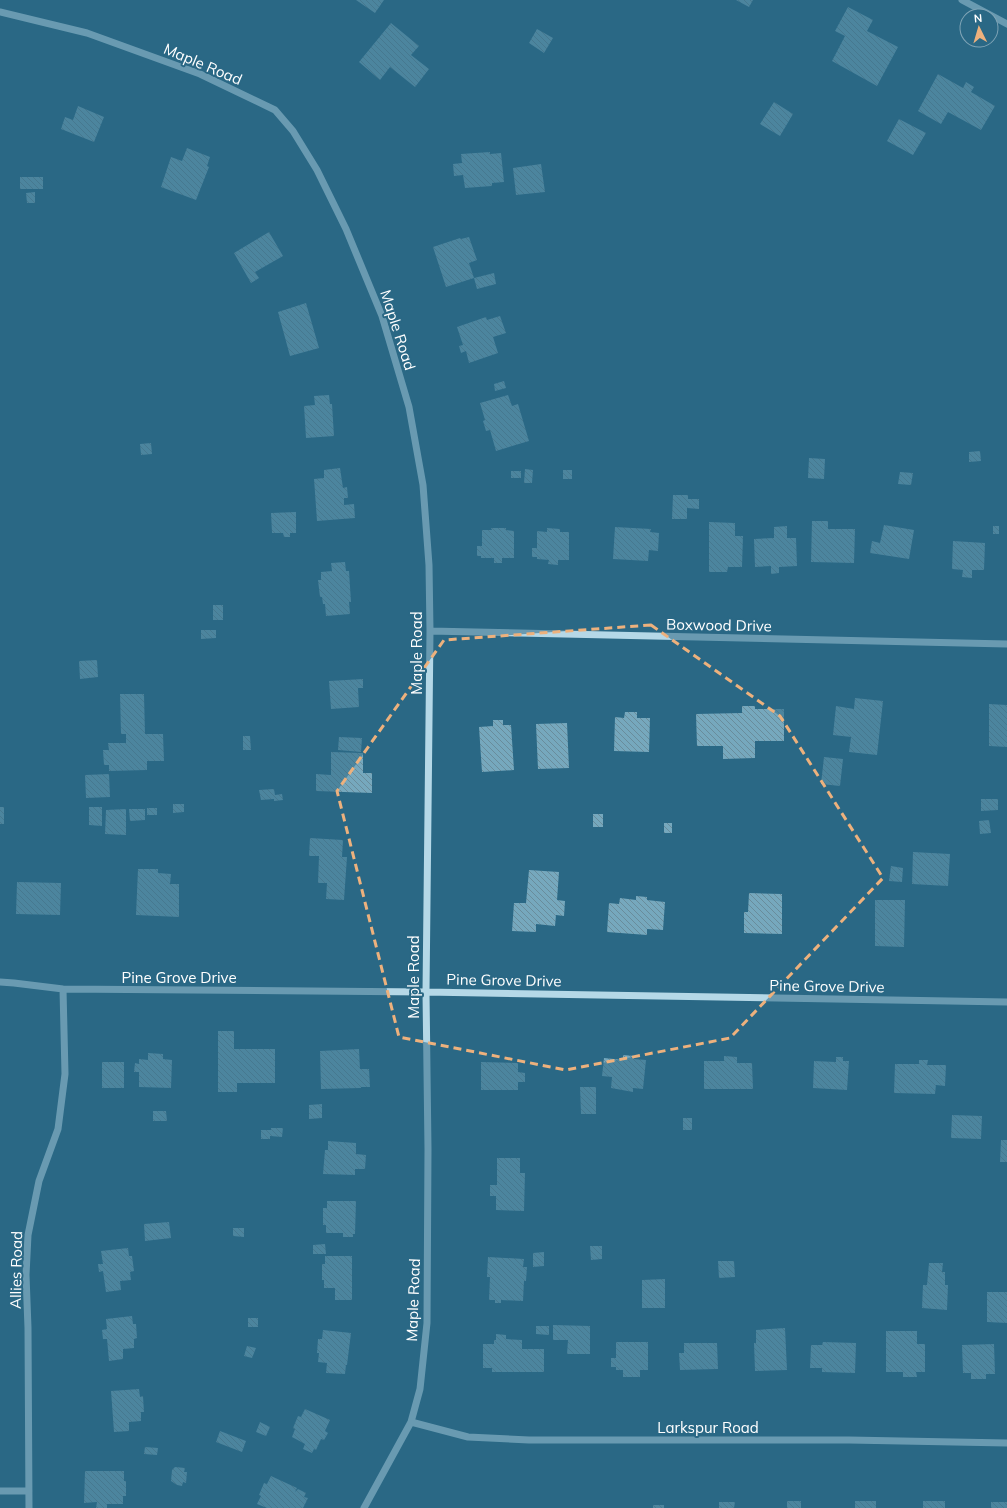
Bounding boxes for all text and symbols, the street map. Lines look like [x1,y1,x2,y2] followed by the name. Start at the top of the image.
[959,8,999,48] north arrow
[973,11,983,25] text: N
[161,39,245,89] street label: Maple Road
[376,287,420,373] street label: Maple Road
[407,611,426,695] street label: Maple Road
[666,615,772,635] street label: Boxwood Drive
[404,935,423,1019] street label: Maple Road
[121,968,237,987] street label: Pine Grove Drive
[446,969,562,991] street label: Pine Grove Drive
[769,975,885,997] street label: Pine Grove Drive
[6,1231,26,1309] street label: Allies Road
[402,1258,424,1342] street label: Maple Road
[657,1418,759,1437] street label: Larkspur Road

